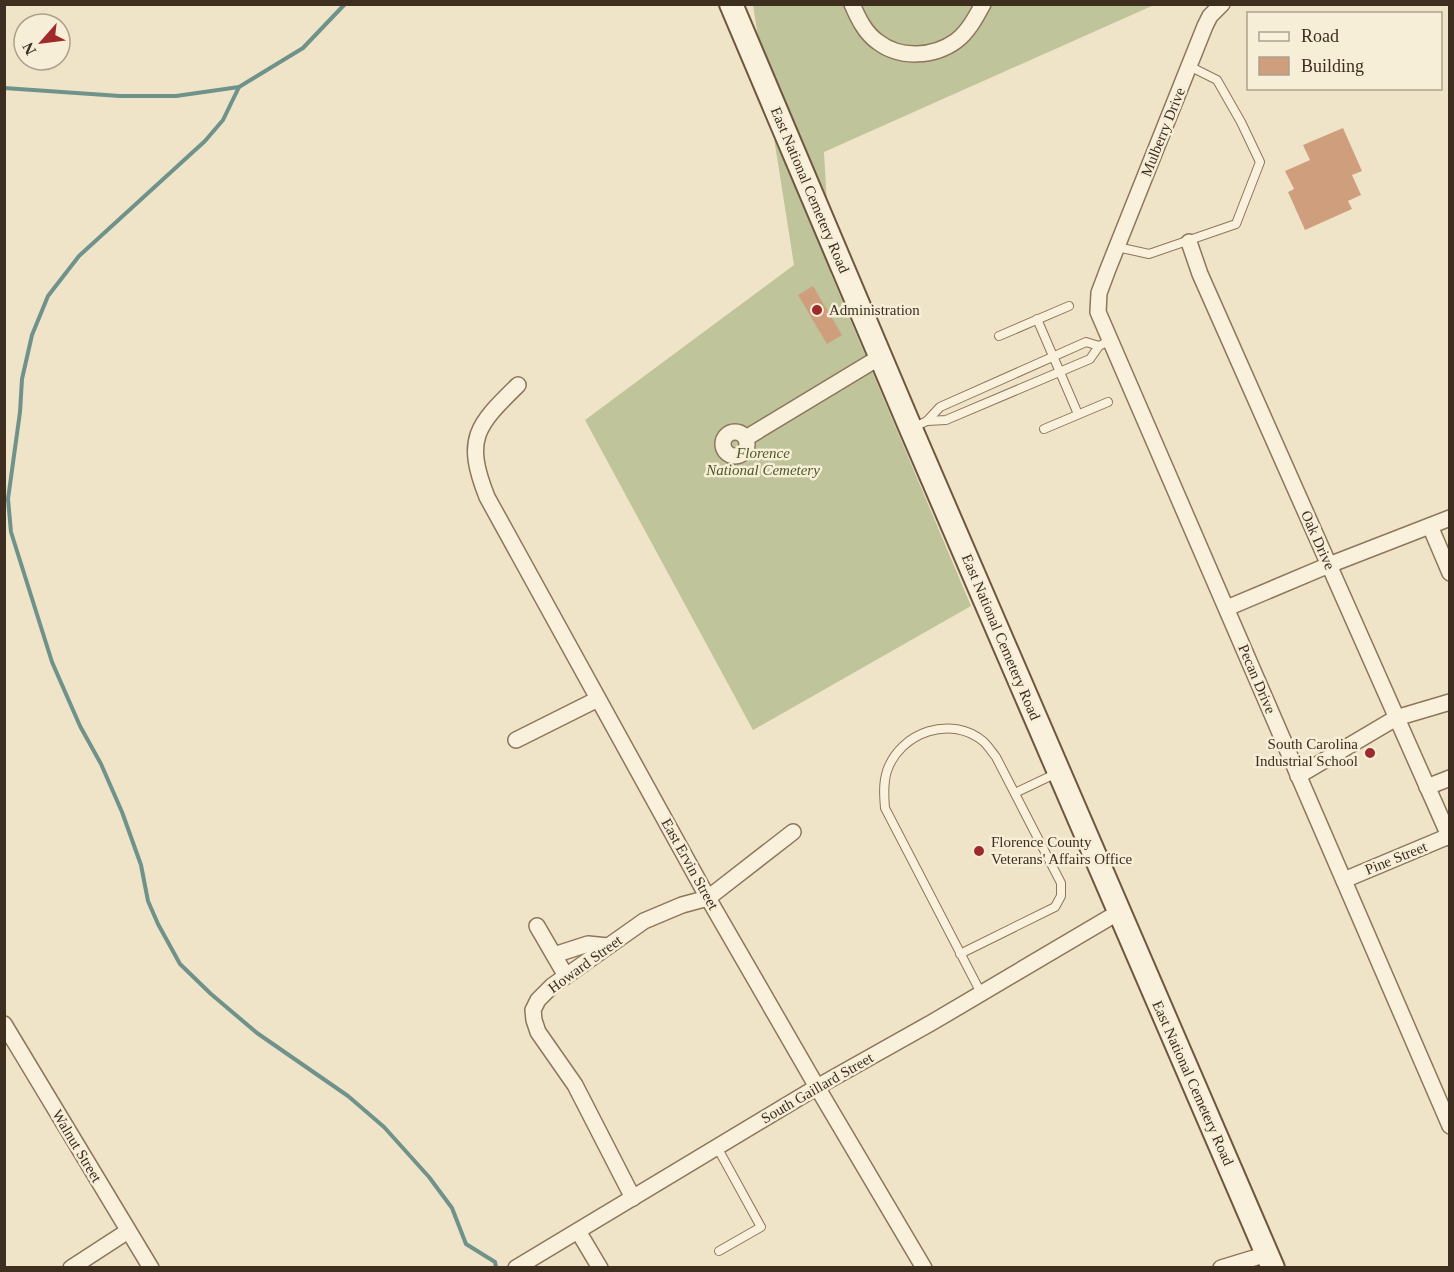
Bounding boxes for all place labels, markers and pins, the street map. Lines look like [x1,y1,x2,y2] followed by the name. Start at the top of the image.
[829,302,920,318] place label: Administration
[810,303,824,317] marker: Administration
[1255,736,1358,769] place label: South Carolina Industrial School
[1363,746,1377,760] marker: South Carolina Industrial School
[991,834,1133,867] place label: Florence County Veterans' Affairs Office
[972,844,986,858] marker: Florence County Veterans' Affairs Office

